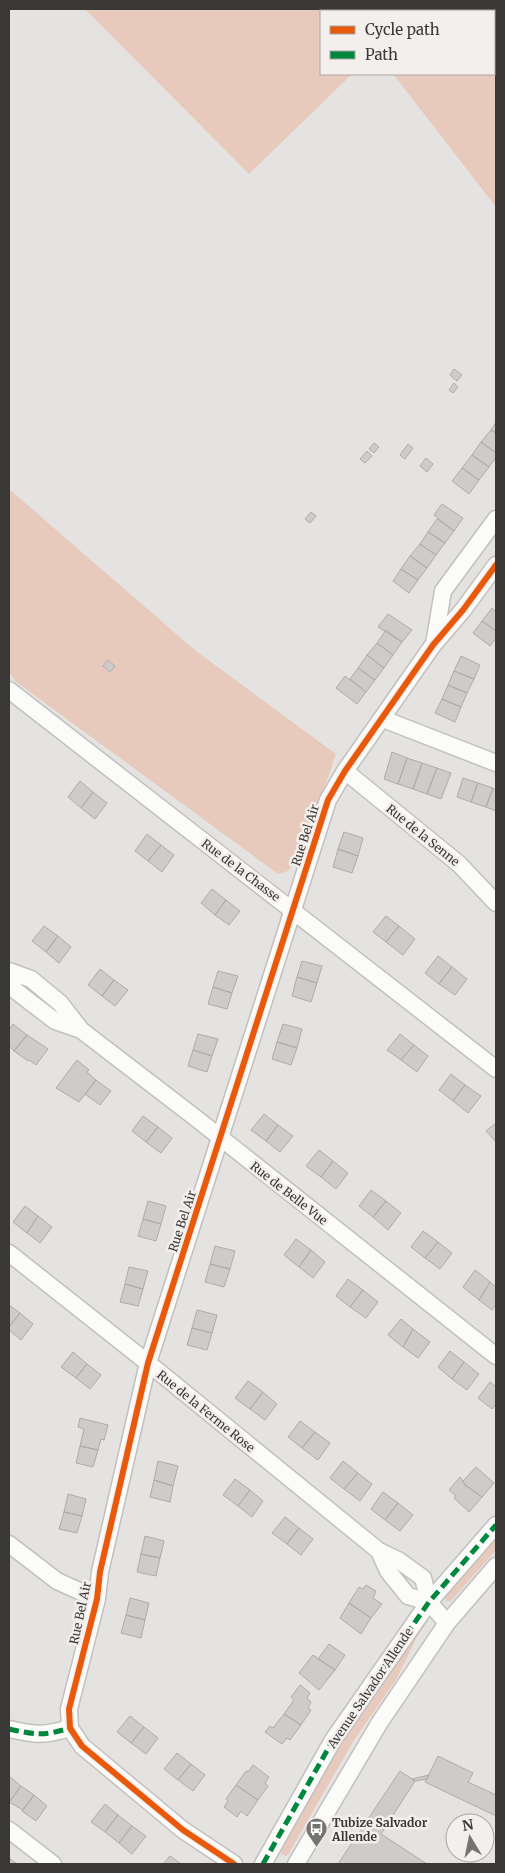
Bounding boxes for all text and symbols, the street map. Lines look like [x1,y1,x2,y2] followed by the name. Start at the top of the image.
[320,10,495,75] legend
[365,20,440,39] text: Cycle path
[365,45,398,64] text: Path
[383,801,463,869] street label: Rue de la Senne
[288,802,322,868] street label: Rue Bel Air
[199,836,283,904] street label: Rue de la Chasse
[247,1158,331,1228] street label: Rue de Belle Vue
[165,1188,199,1254] street label: Rue Bel Air
[154,1367,258,1455] street label: Rue de la Ferme Rose
[66,1580,94,1646] street label: Rue Bel Air
[324,1625,416,1752] street label: Avenue Salvador Allende
[445,1813,495,1863] north arrow
[331,1815,428,1844] place label: Tubize Salvador Allende
[461,1815,475,1835] text: N
[304,1817,328,1848] bus stop icon: Tubize Salvador Allende

